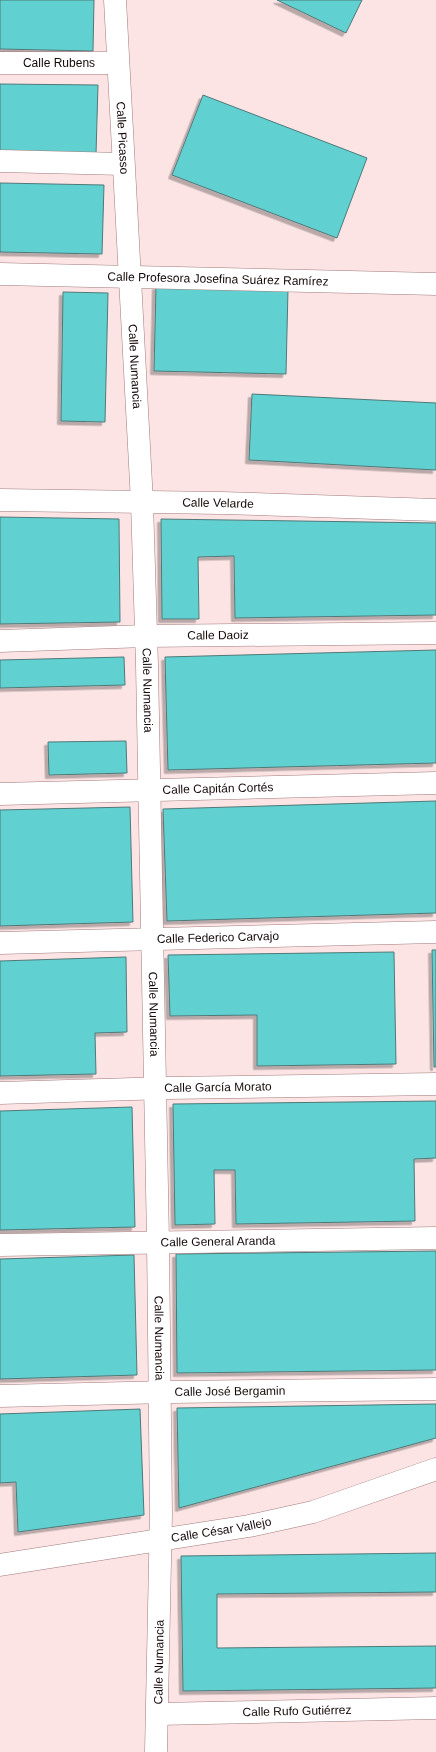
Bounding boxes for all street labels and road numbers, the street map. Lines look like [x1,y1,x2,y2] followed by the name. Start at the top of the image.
[23,56,95,70] street label: Calle Rubens
[113,101,131,175] street label: Calle Picasso
[107,269,329,289] street label: Calle Profesora Josefina Suárez Ramírez
[125,324,144,410] street label: Calle Numancia
[182,495,254,511] street label: Calle Velarde
[187,628,249,643] street label: Calle Daoiz
[139,648,155,733] street label: Calle Numancia
[162,780,274,797] street label: Calle Capitán Cortés
[157,929,280,946] street label: Calle Federico Carvajo
[146,972,161,1057] street label: Calle Numancia
[164,1079,272,1095] street label: Calle García Morato
[160,1234,276,1249] street label: Calle General Aranda
[152,1296,167,1381] street label: Calle Numancia
[174,1384,285,1399] street label: Calle José Bergamin
[170,1514,273,1545] street label: Calle César Vallejo
[151,1619,167,1704] street label: Calle Numancia
[242,1703,352,1719] street label: Calle Rufo Gutiérrez

